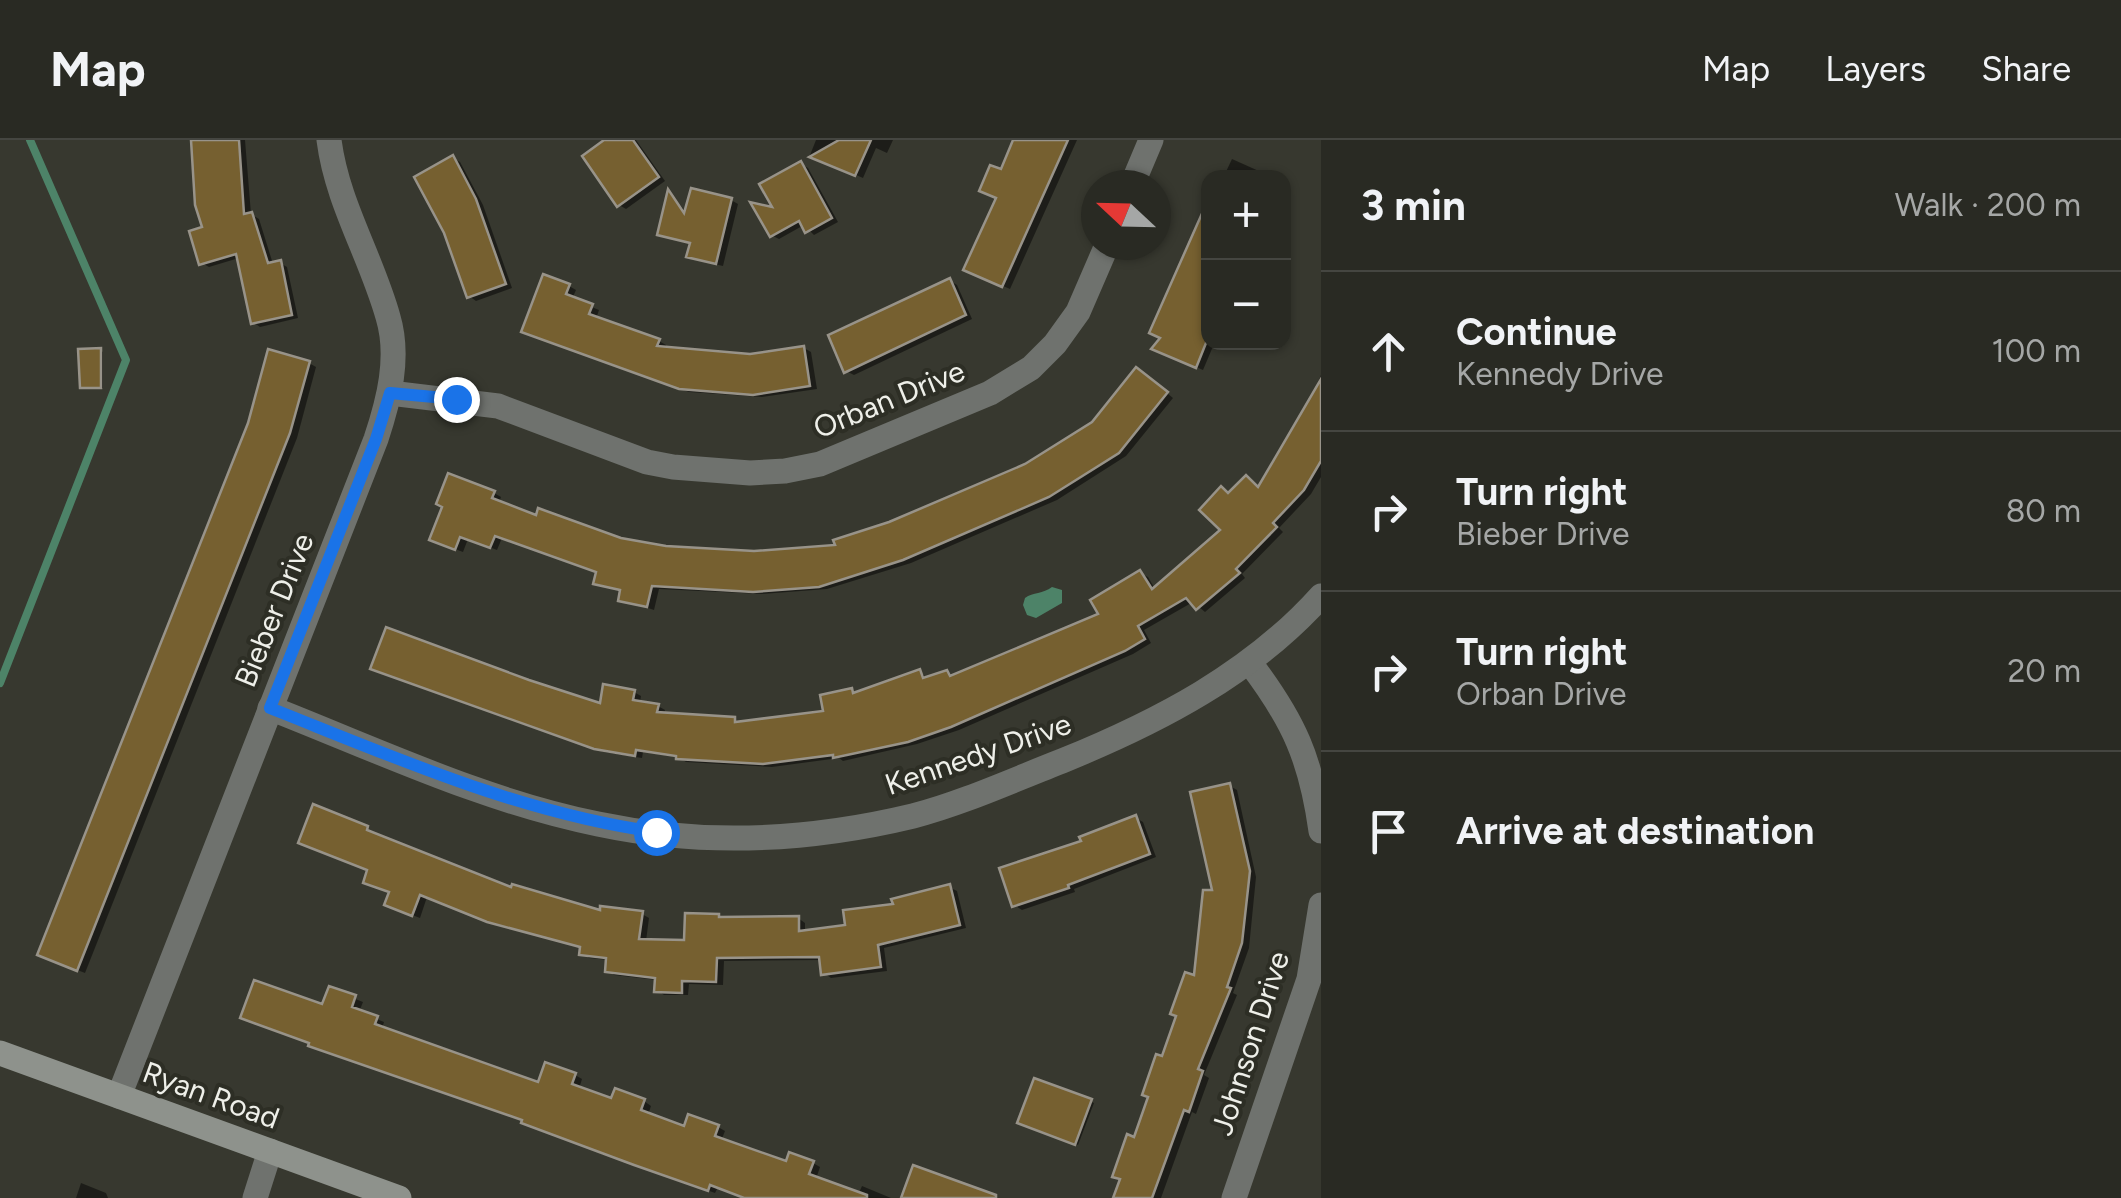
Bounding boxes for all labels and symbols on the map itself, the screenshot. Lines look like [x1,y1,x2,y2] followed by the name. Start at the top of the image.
[1081,170,1171,260] north arrow
[808,352,970,446] street label: Orban Drive
[434,377,480,423] route end
[226,528,322,692] street label: Bieber Drive
[880,705,1076,803] street label: Kennedy Drive
[634,810,680,856] route start
[1203,946,1297,1140] street label: Johnson Drive
[138,1053,284,1137] street label: Ryan Road

